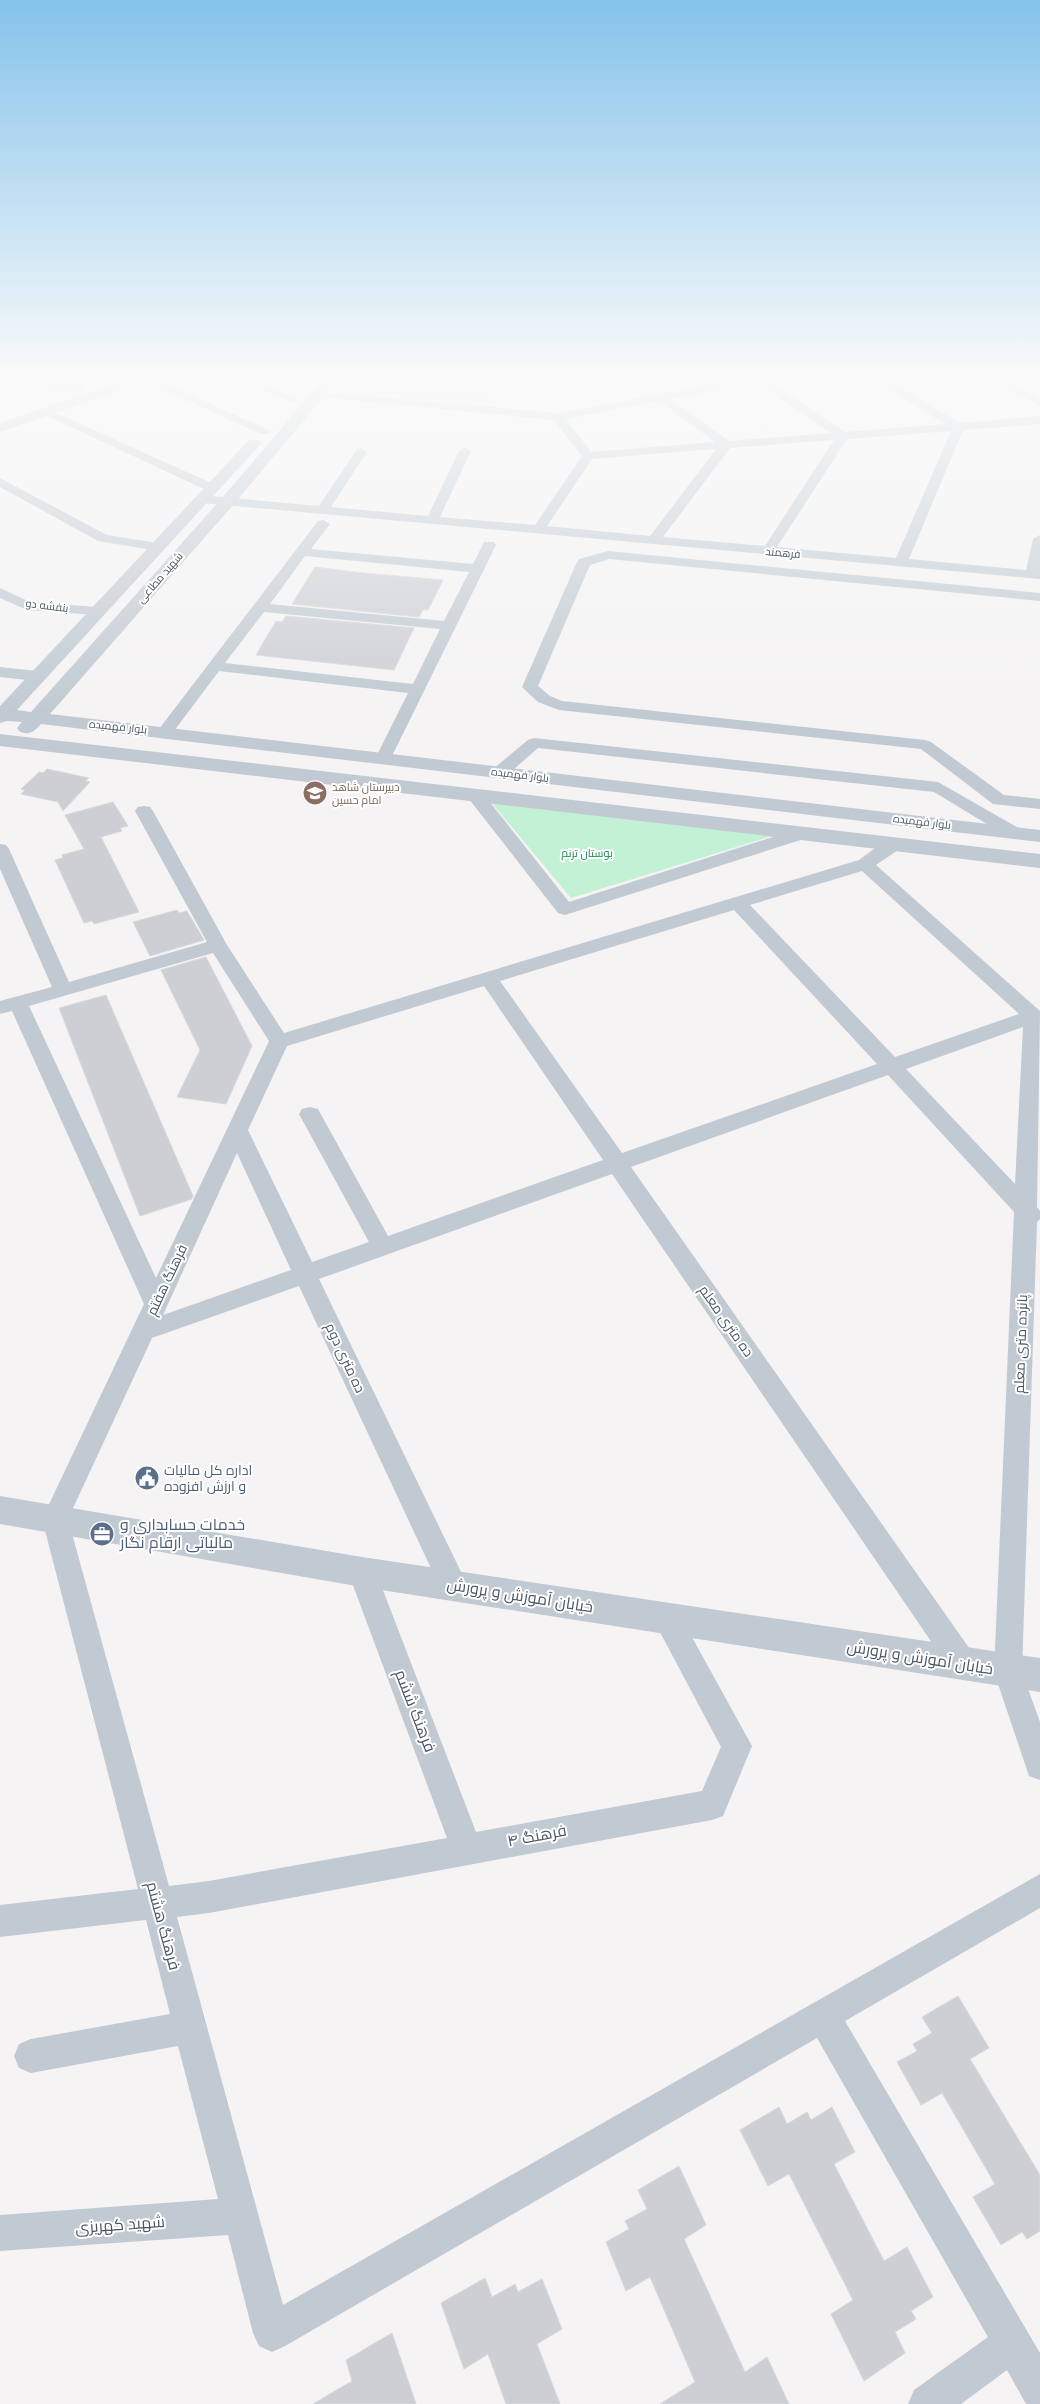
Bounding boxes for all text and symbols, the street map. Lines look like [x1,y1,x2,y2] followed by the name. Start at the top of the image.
[765,545,801,561] street label: فرهمند
[134,550,186,606] street label: شهید مطاعی
[25,597,69,615] street label: بنفشه دو
[88,717,148,737] street label: بلوار فهمیده
[490,765,550,785] street label: بلوار فهمیده
[302,780,328,806] school or university icon: دبیرستان شاهد امام حسین
[332,781,400,808] place label: دبیرستان شاهد امام حسین
[892,812,952,832] street label: بلوار فهمیده
[561,847,613,861] park label: بوستان ترنم
[143,1242,192,1319] street label: فرهنگ هفتم
[694,1282,757,1361] street label: ده متری معلم
[1011,1294,1032,1394] street label: پانزده متری معلم
[320,1320,369,1396] street label: ده متری دوم
[164,1462,252,1495] place label: اداره کل مالیات و ارزش افزوده
[134,1465,160,1491] public building icon: اداره کل مالیات و ارزش افزوده
[119,1515,245,1554] place label: خدمات حسابداری و مالیاتی ارقام نگار
[89,1521,115,1547] office icon: خدمات حسابداری و مالیاتی ارقام نگار
[445,1575,595,1618] street label: خیابان آموزش و پرورش
[845,1637,995,1680] street label: خیابان آموزش و پرورش
[389,1667,440,1755] street label: فرهنگ ششم
[506,1820,568,1852] street label: فرهنگ ۴
[141,1879,184,1973] street label: فرهنگ هشتم
[74,2212,166,2238] street label: شهید کهریزی

